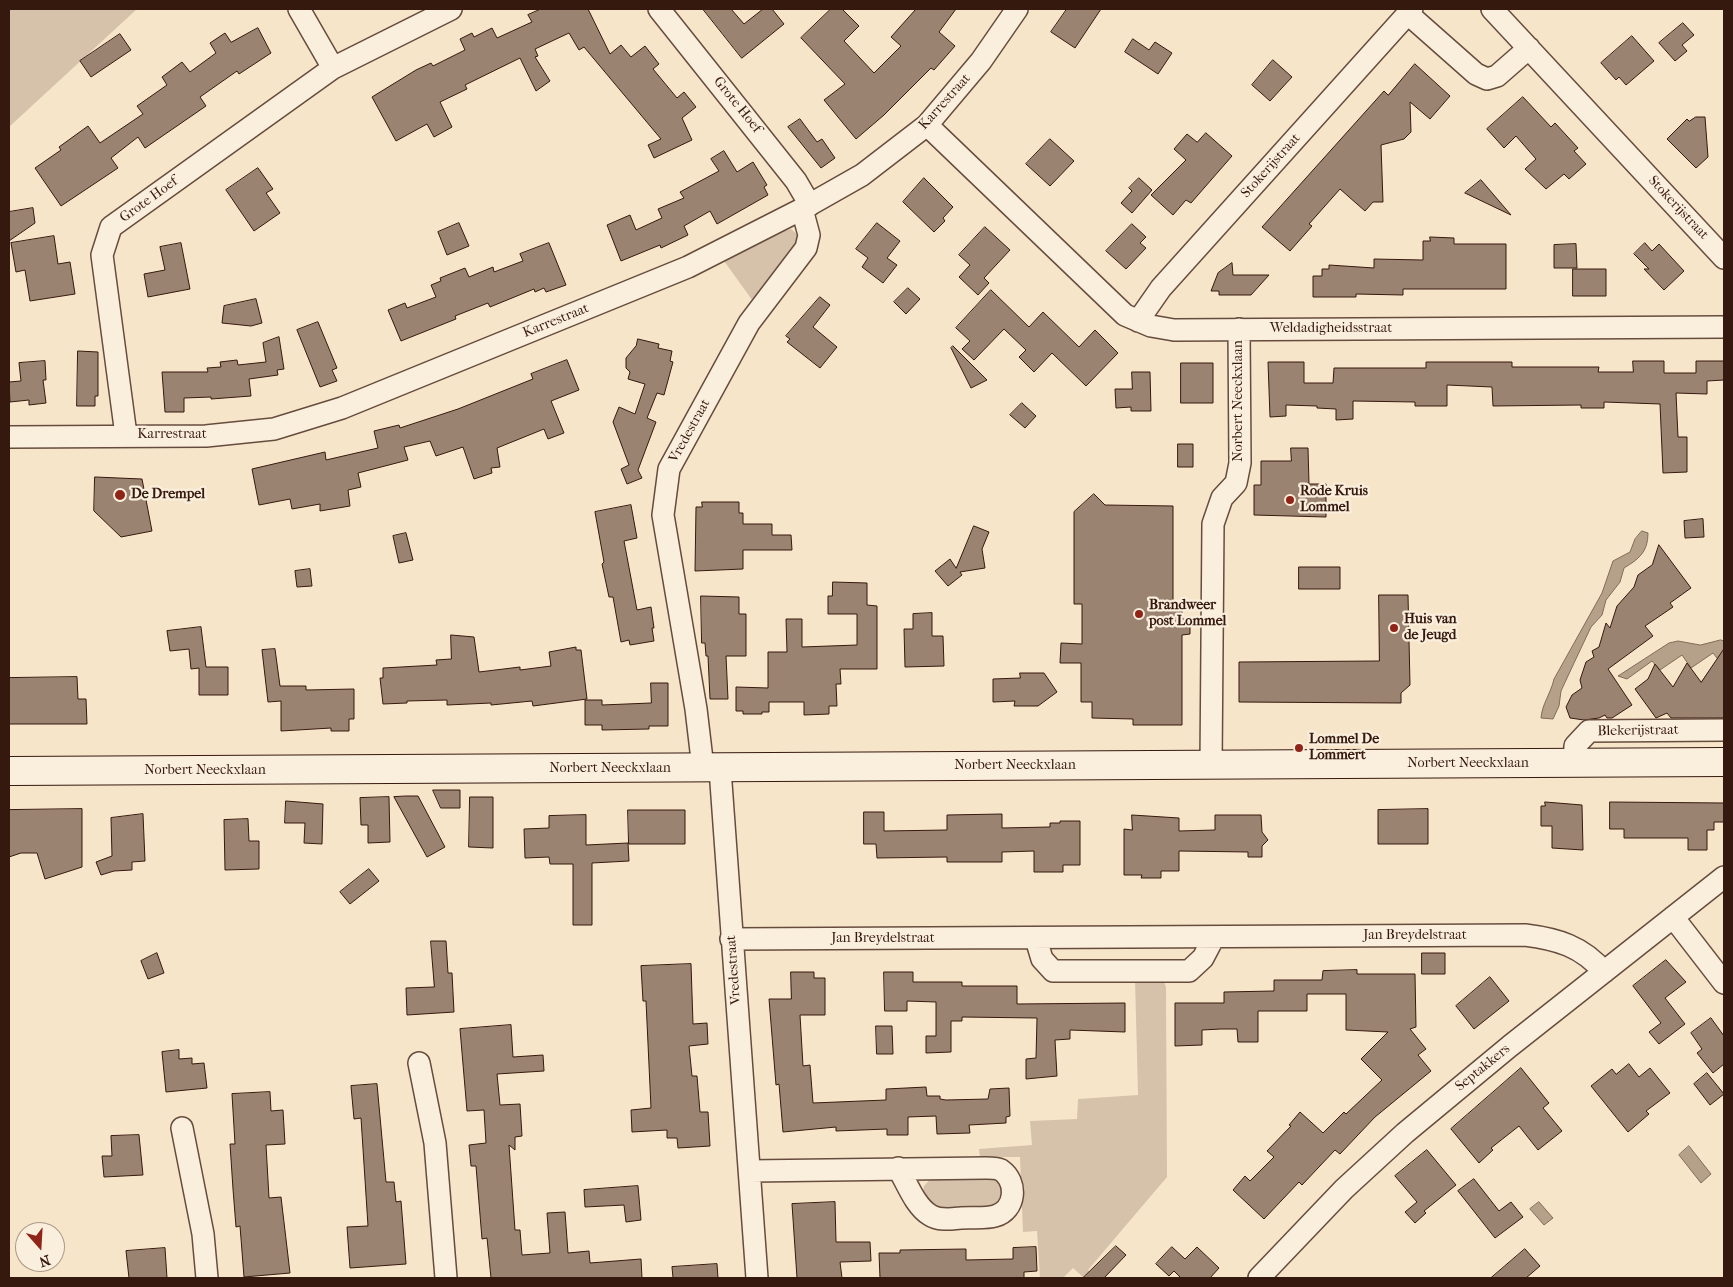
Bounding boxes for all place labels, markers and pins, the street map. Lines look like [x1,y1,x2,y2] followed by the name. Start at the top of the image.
[1300,484,1368,516] place label: Rode Kruis Lommel
[131,487,205,503] place label: De Drempel
[113,488,127,502] marker: De Drempel
[1284,494,1296,506] marker: Rode Kruis Lommel
[1149,598,1226,630] place label: Brandweer post Lommel
[1133,608,1145,620] marker: Brandweer post Lommel
[1404,612,1457,644] place label: Huis van de Jeugd
[1388,622,1400,634] marker: Huis van de Jeugd
[1309,732,1379,764] place label: Lommel De Lommert
[1293,742,1305,754] marker: Lommel De Lommert

